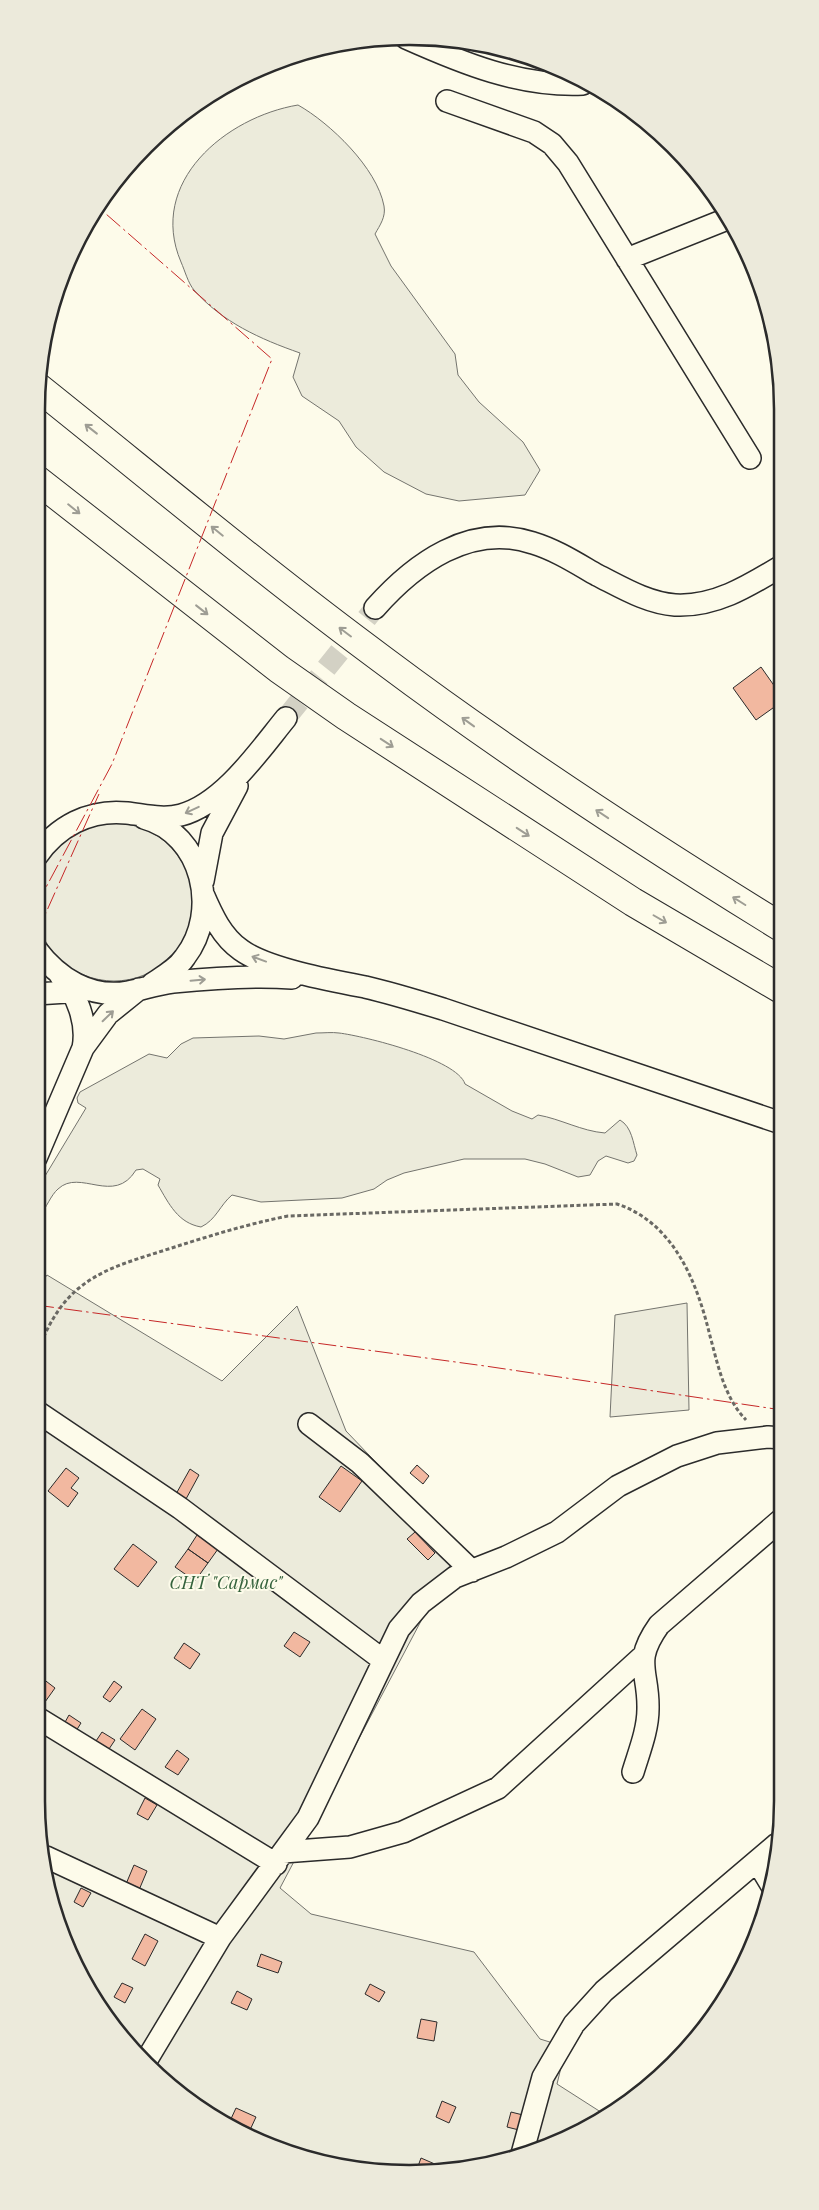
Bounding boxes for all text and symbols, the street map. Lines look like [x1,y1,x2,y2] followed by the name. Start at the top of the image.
[85,424,98,435] one-way arrow
[67,504,80,515] one-way arrow
[211,526,224,537] one-way arrow
[195,604,208,615] one-way arrow
[339,626,352,637] one-way arrow
[462,717,476,727] one-way arrow
[380,738,394,748] one-way arrow
[185,806,200,815] one-way arrow
[596,809,610,819] one-way arrow
[516,827,530,837] one-way arrow
[733,896,747,906] one-way arrow
[653,914,667,924] one-way arrow
[252,954,267,963] one-way arrow
[190,975,206,985] one-way arrow
[102,1010,114,1022] one-way arrow
[170,1570,284,1594] park label: СНТ "Сармас"

